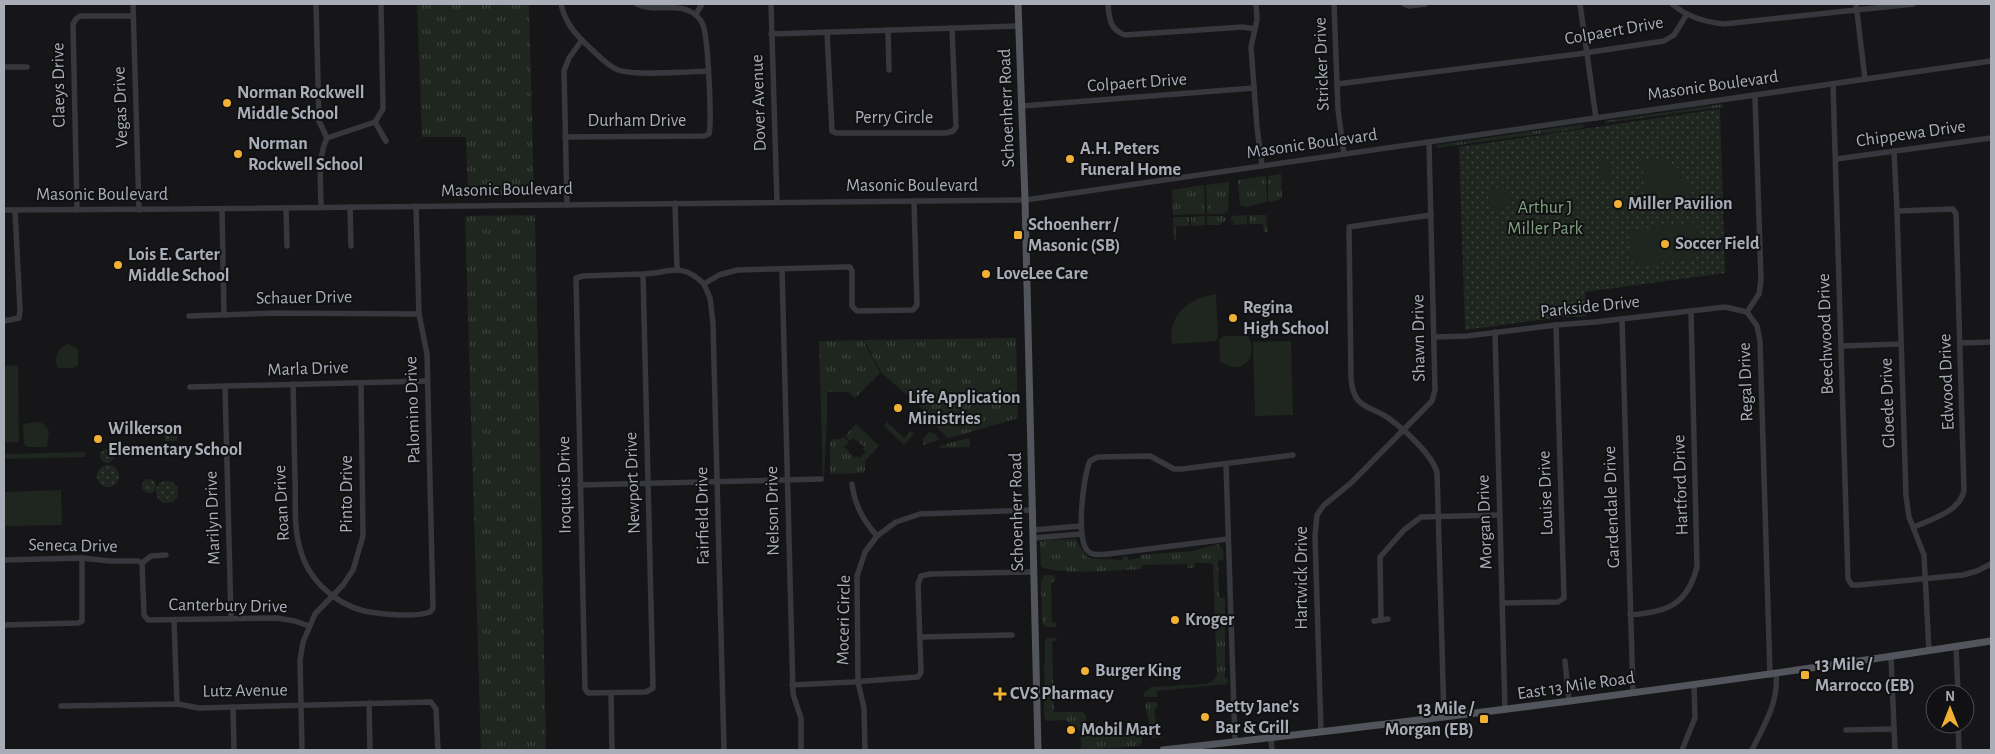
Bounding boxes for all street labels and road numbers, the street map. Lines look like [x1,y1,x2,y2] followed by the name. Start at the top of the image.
[1563,13,1665,49] street label: Colpaert Drive
[1311,17,1333,111] street label: Stricker Drive
[49,42,69,128] street label: Claeys Drive
[996,48,1018,168] street label: Schoenherr Road
[748,54,770,152] street label: Dover Avenue
[111,66,131,148] street label: Vegas Drive
[1646,68,1780,104] street label: Masonic Boulevard
[1086,71,1188,95] street label: Colpaert Drive
[855,109,933,127] street label: Perry Circle
[588,112,686,130] street label: Durham Drive
[1855,117,1967,151] street label: Chippewa Drive
[1245,126,1379,162] street label: Masonic Boulevard
[846,177,978,195] street label: Masonic Boulevard
[441,180,573,200] street label: Masonic Boulevard
[36,186,168,204] street label: Masonic Boulevard
[1815,273,1837,395] street label: Beechwood Drive
[256,288,352,308] street label: Schauer Drive
[1539,293,1641,321] street label: Parkside Drive
[1409,294,1429,382] street label: Shawn Drive
[1936,333,1958,431] street label: Edwood Drive
[1736,342,1756,422] street label: Regal Drive
[402,356,424,464] street label: Palomino Drive
[1877,358,1899,448] street label: Gloede Drive
[267,359,349,379] street label: Marla Drive
[622,432,644,534] street label: Newport Drive
[1670,434,1692,536] street label: Hartford Drive
[555,436,575,534] street label: Iroquois Drive
[1601,446,1623,568] street label: Gardendale Drive
[1536,450,1556,536] street label: Louise Drive
[1007,452,1027,572] street label: Schoenherr Road
[338,455,356,533] street label: Pinto Drive
[271,465,293,541] street label: Roan Drive
[763,466,783,556] street label: Nelson Drive
[693,467,713,565] street label: Fairfield Drive
[202,471,224,565] street label: Marilyn Drive
[1474,474,1496,570] street label: Morgan Drive
[1293,526,1311,630] street label: Hartwick Drive
[28,536,118,556] street label: Seneca Drive
[834,575,854,665] street label: Moceri Circle
[168,596,288,616] street label: Canterbury Drive
[1516,669,1636,703] street label: East 13 Mile Road
[202,681,288,701] street label: Lutz Avenue

